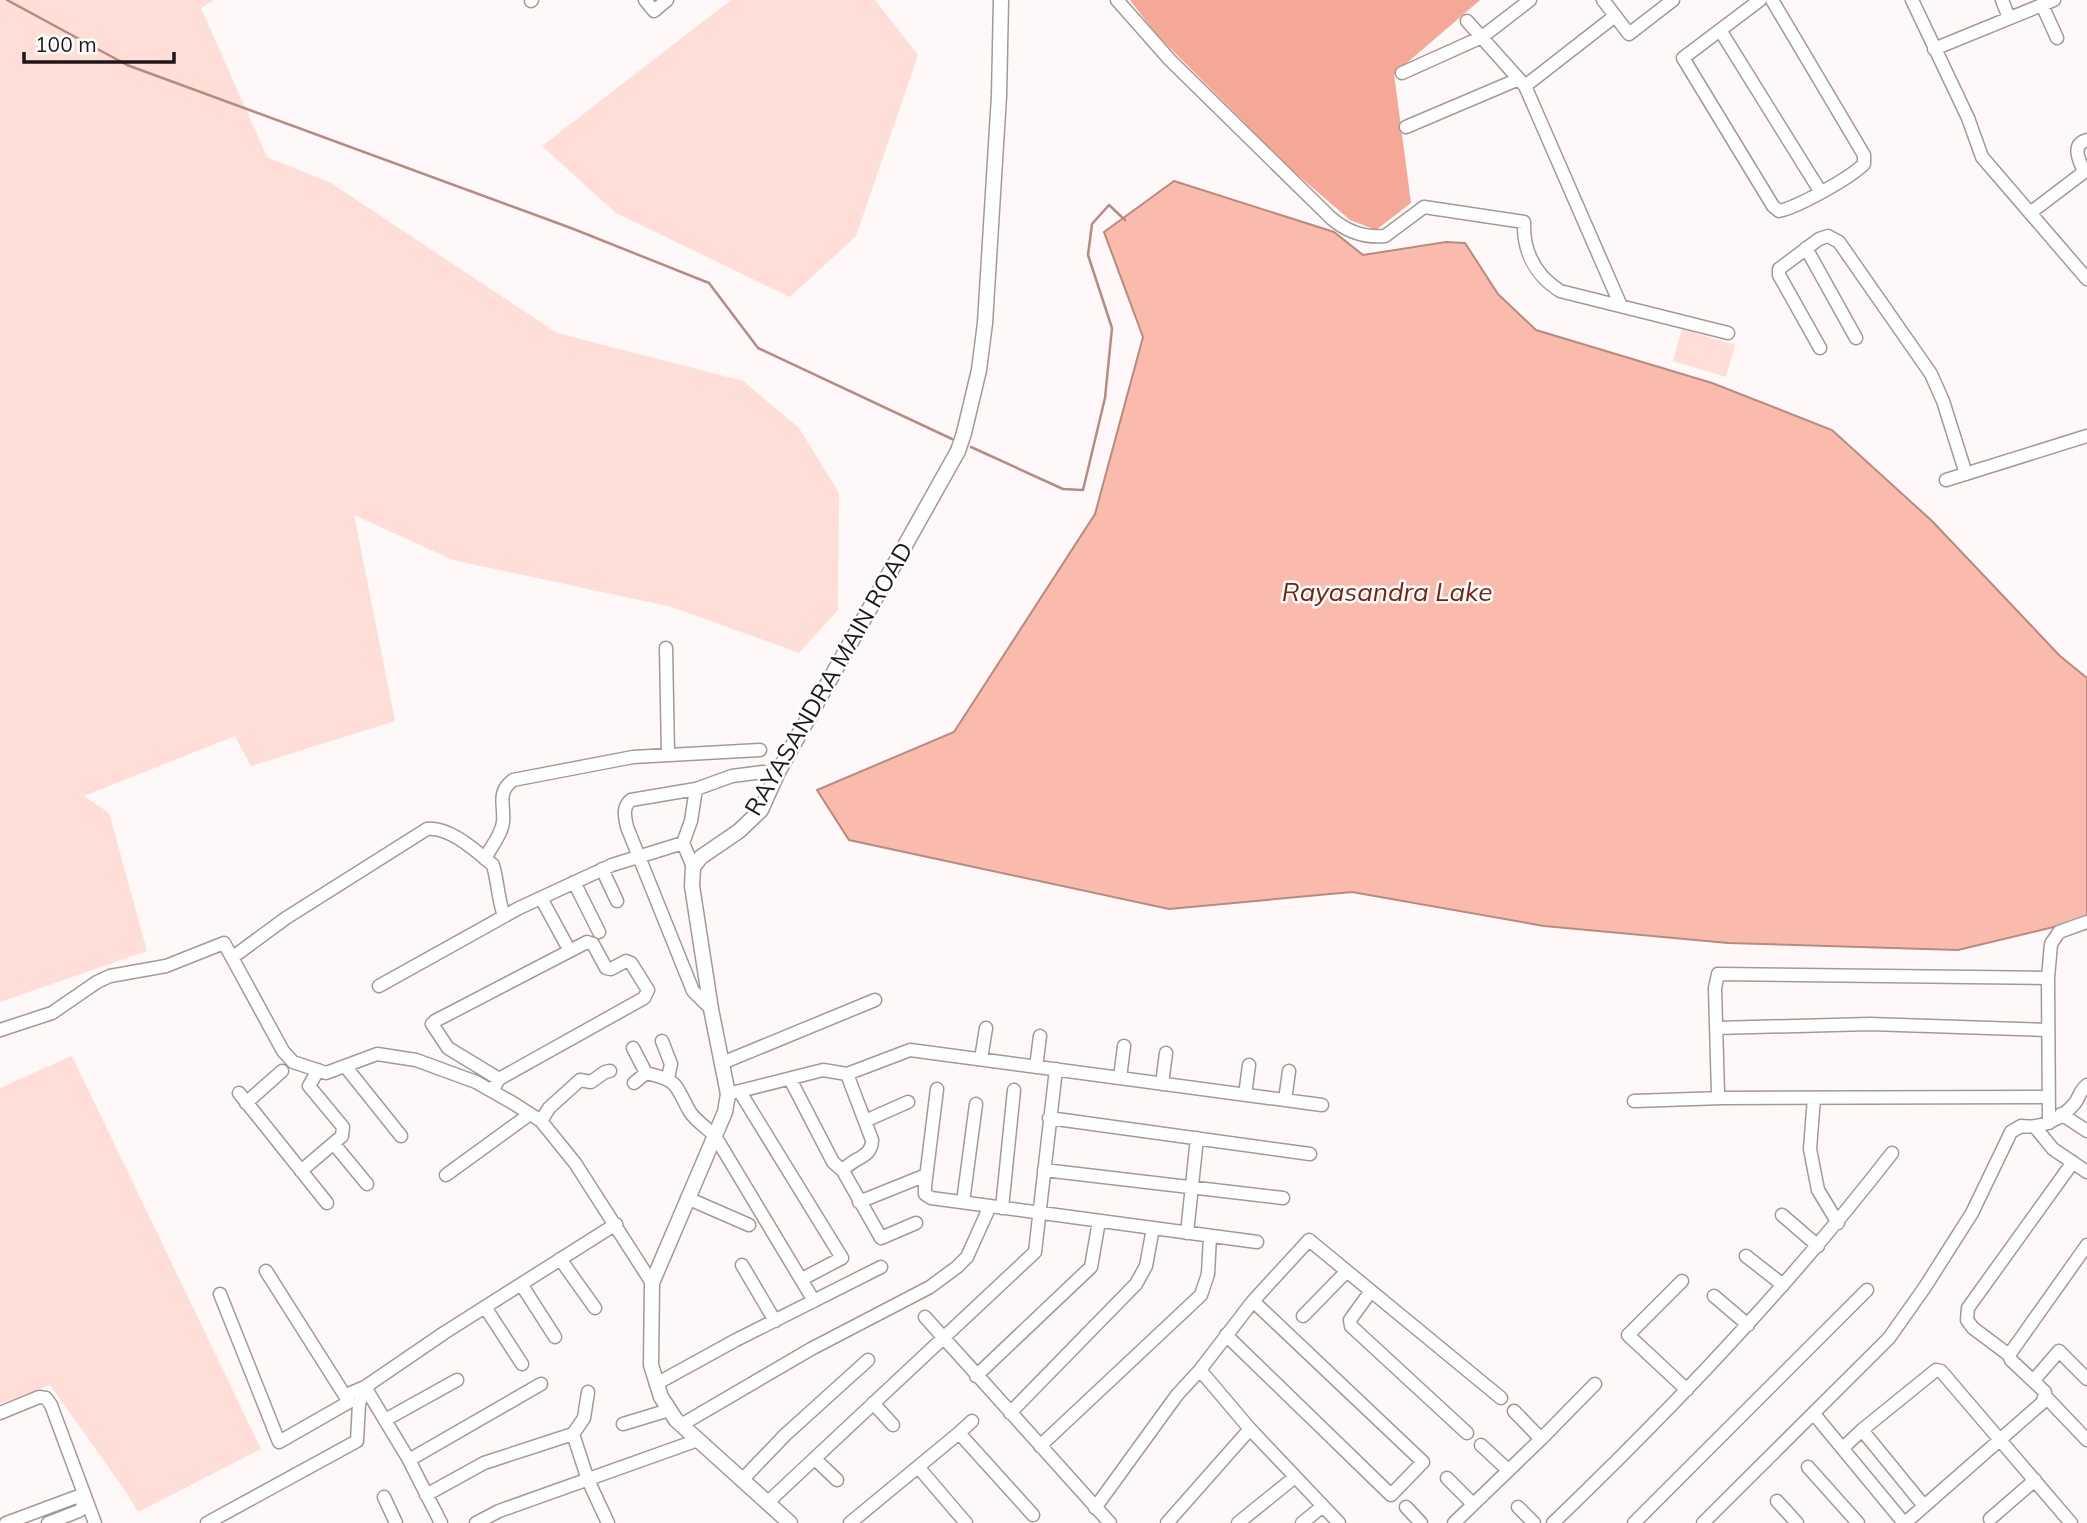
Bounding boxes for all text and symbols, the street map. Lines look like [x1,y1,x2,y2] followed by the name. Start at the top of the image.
[24,21,175,65] scale bar
[35,31,97,57] text: 100 m
[738,537,919,820] street label: RAYASANDRA MAIN ROAD
[1282,575,1492,608] water label: Rayasandra Lake

